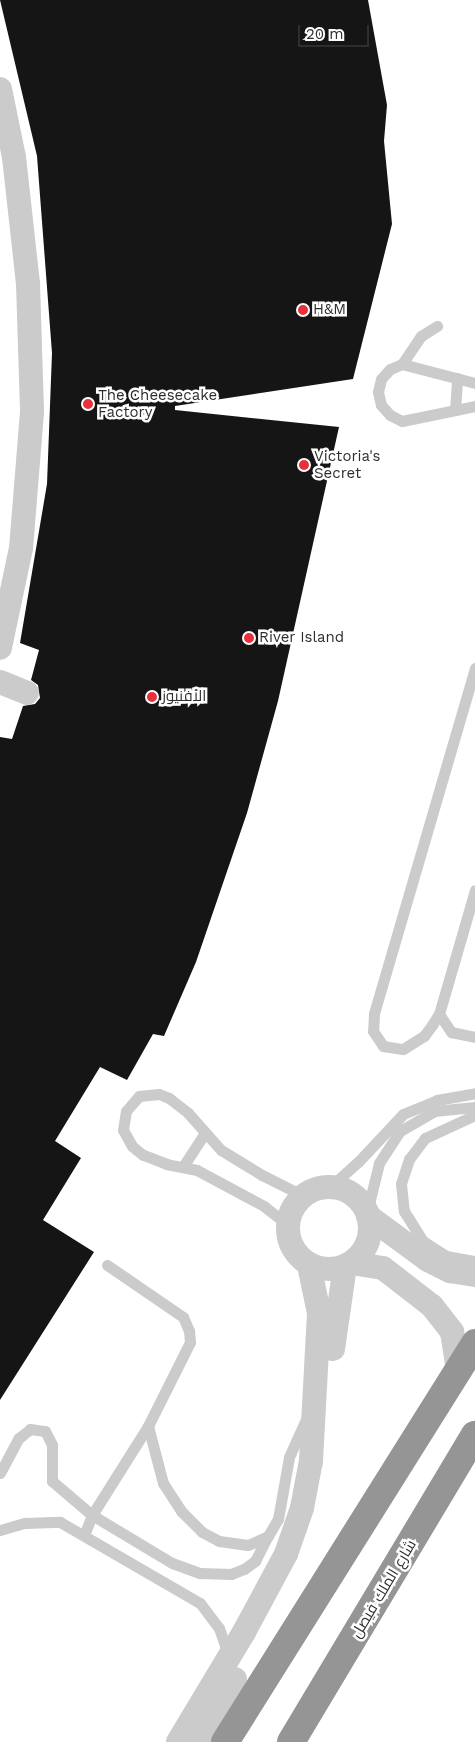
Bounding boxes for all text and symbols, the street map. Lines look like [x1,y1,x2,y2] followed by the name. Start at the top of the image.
[300,15,371,47] scale bar
[306,25,344,43] text: 20 m
[313,301,346,319] place label: H&M
[297,304,309,316] marker: H&M
[98,386,217,421] place label: The Cheesecake Factory
[82,398,94,410] marker: The Cheesecake Factory
[314,447,381,482] place label: Victoria's Secret
[298,459,310,471] marker: Victoria's Secret
[259,629,345,647] place label: River Island
[243,632,255,644] marker: River Island
[162,688,206,706] place label: الأفنيوز
[146,691,158,703] marker: الأفنيوز
[348,1537,420,1641] street label: شارع الملك فيصل

